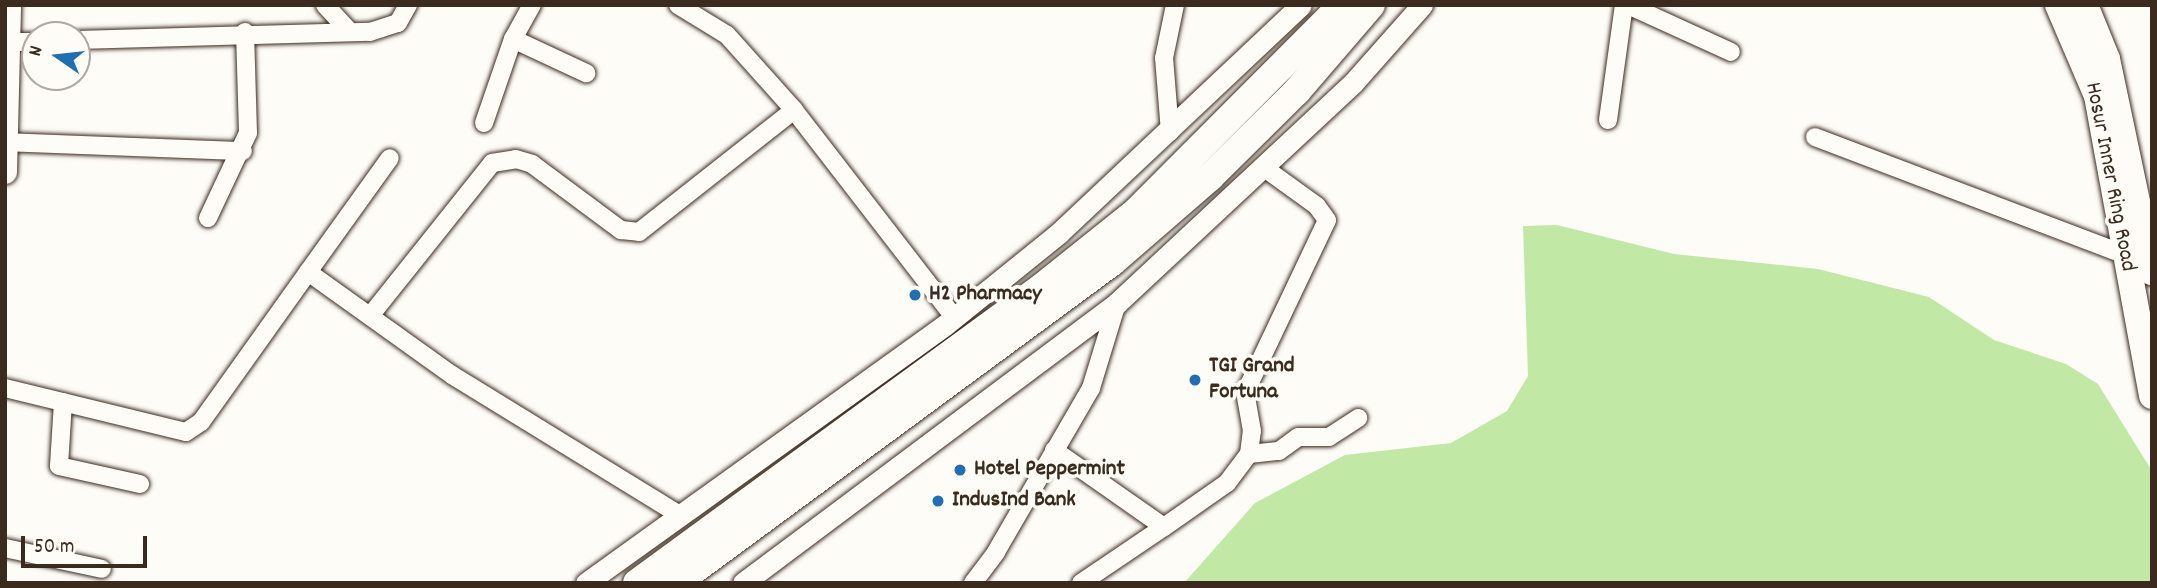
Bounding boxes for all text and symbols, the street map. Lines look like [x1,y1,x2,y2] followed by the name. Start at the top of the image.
[21,21,91,91] north arrow
[23,43,51,59] text: N
[2077,80,2141,274] street label: Hosur Inner Ring Road
[929,281,1042,309] place label: H2 Pharmacy
[907,287,923,303] marker: H2 Pharmacy
[1209,353,1295,407] place label: TGI Grand Fortuna
[1187,372,1203,388] marker: TGI Grand Fortuna
[974,456,1125,484] place label: Hotel Peppermint
[952,462,968,478] marker: Hotel Peppermint
[952,487,1076,515] place label: IndusInd Bank
[930,493,946,509] marker: IndusInd Bank
[24,522,150,566] scale bar
[34,533,74,563] text: 50 m

